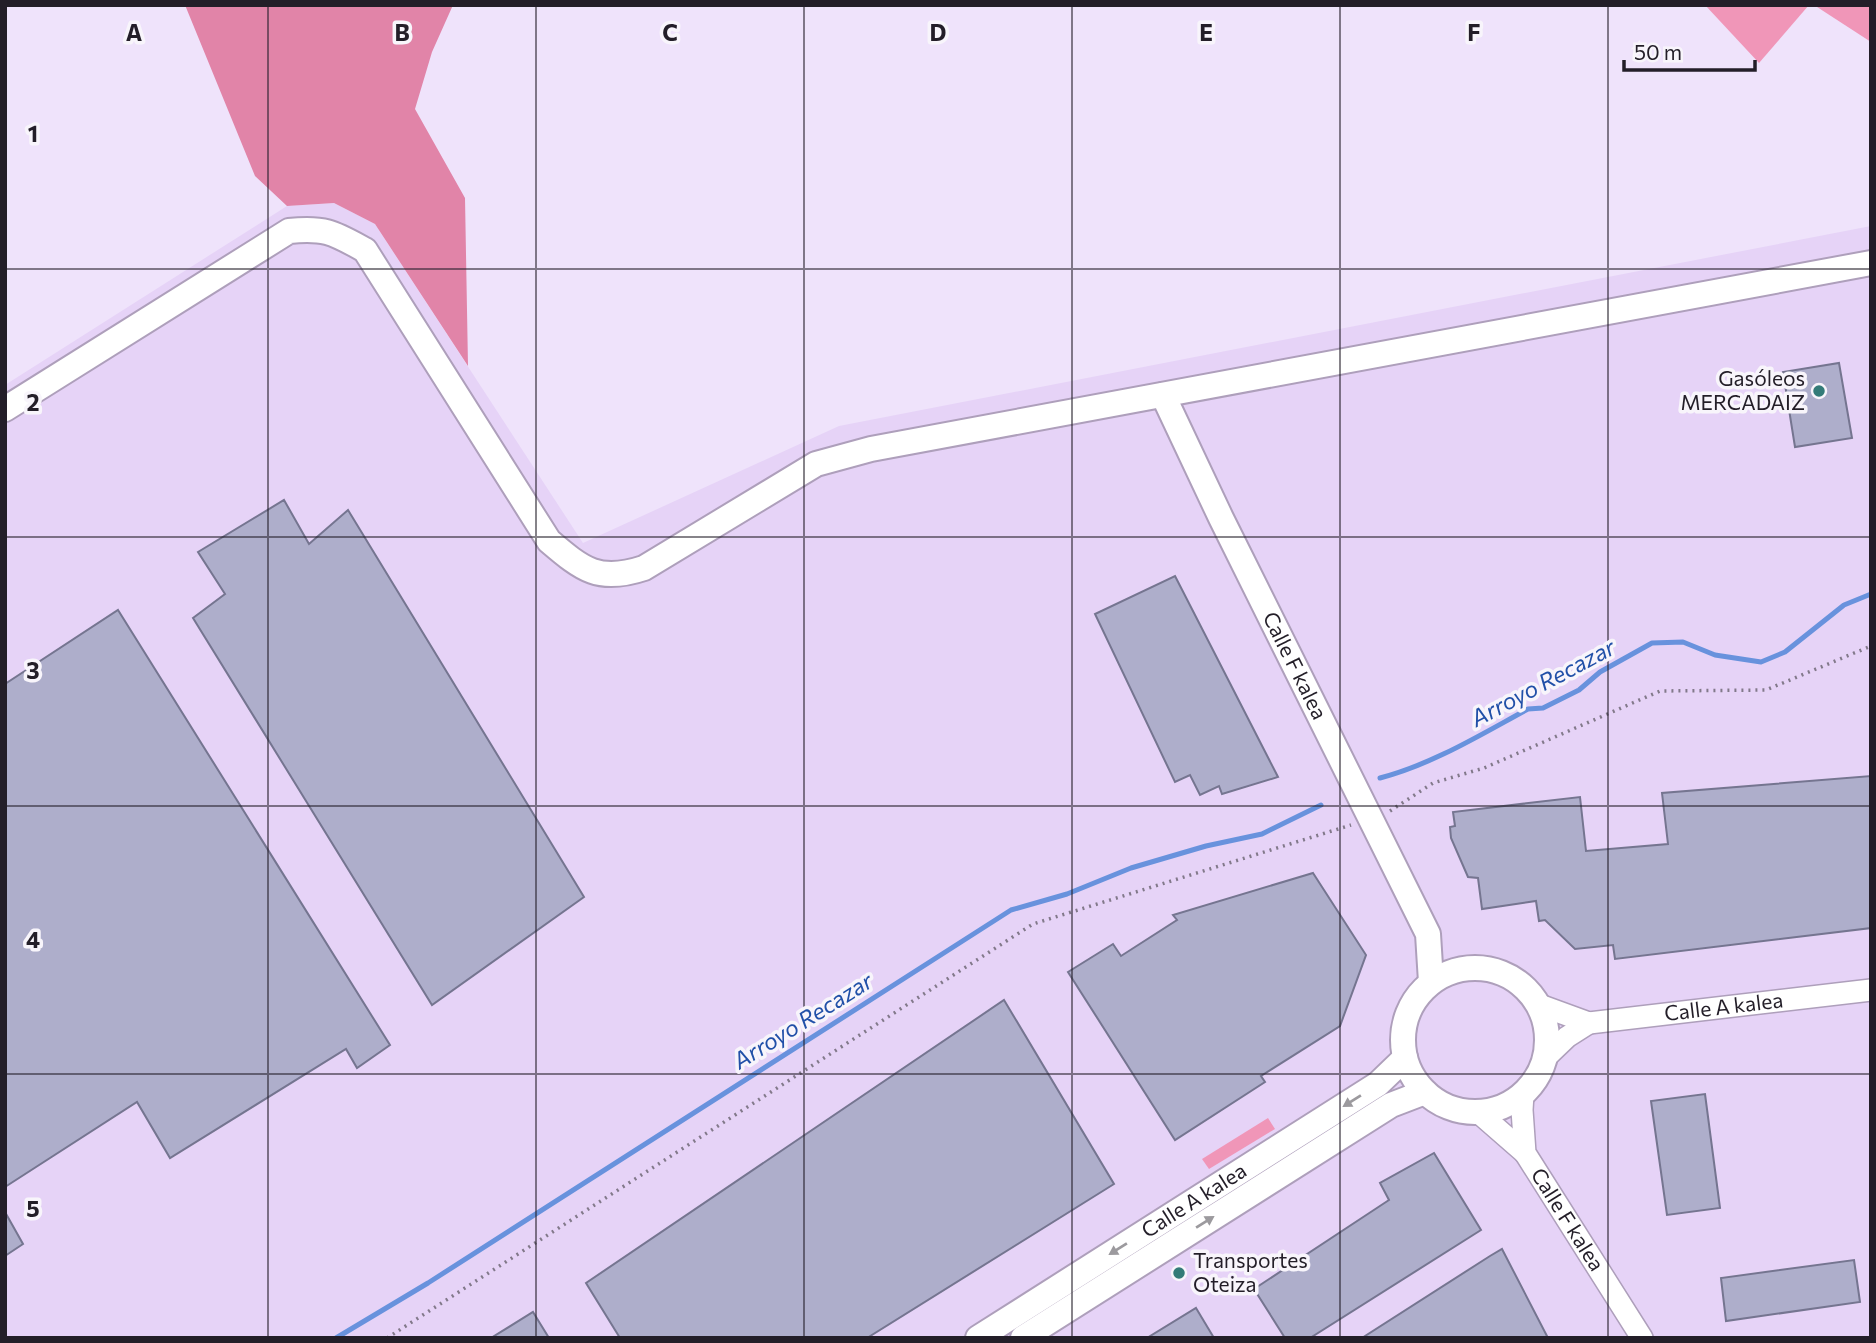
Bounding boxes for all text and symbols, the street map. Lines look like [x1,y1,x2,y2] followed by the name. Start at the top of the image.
[126,18,143,46] text: A
[394,18,410,46] text: B
[662,18,678,46] text: C
[930,18,947,46] text: D
[1199,18,1213,46] text: E
[1467,18,1481,46] text: F
[1624,28,1755,72] scale bar
[1634,39,1682,64] text: 50 m
[28,119,38,147] text: 1
[1681,365,1805,414] place label: Gasóleos MERCADAIZ
[1811,383,1827,399] marker: Gasóleos MERCADAIZ
[26,388,40,416] text: 2
[1259,607,1333,723] street label: Calle F kalea
[1465,632,1620,732] water label: Arroyo Recazar
[26,656,40,684] text: 3
[26,925,40,953] text: 4
[727,966,878,1075] water label: Arroyo Recazar
[1663,986,1784,1025] street label: Calle A kalea
[1342,1094,1362,1107] one-way arrow
[1136,1157,1250,1242] street label: Calle A kalea
[1527,1163,1610,1275] street label: Calle F kalea
[26,1194,40,1222] text: 5
[1195,1216,1215,1229] one-way arrow
[1109,1242,1128,1255] one-way arrow
[1193,1247,1308,1296] place label: Transportes Oteiza
[1171,1265,1187,1281] marker: Transportes Oteiza

